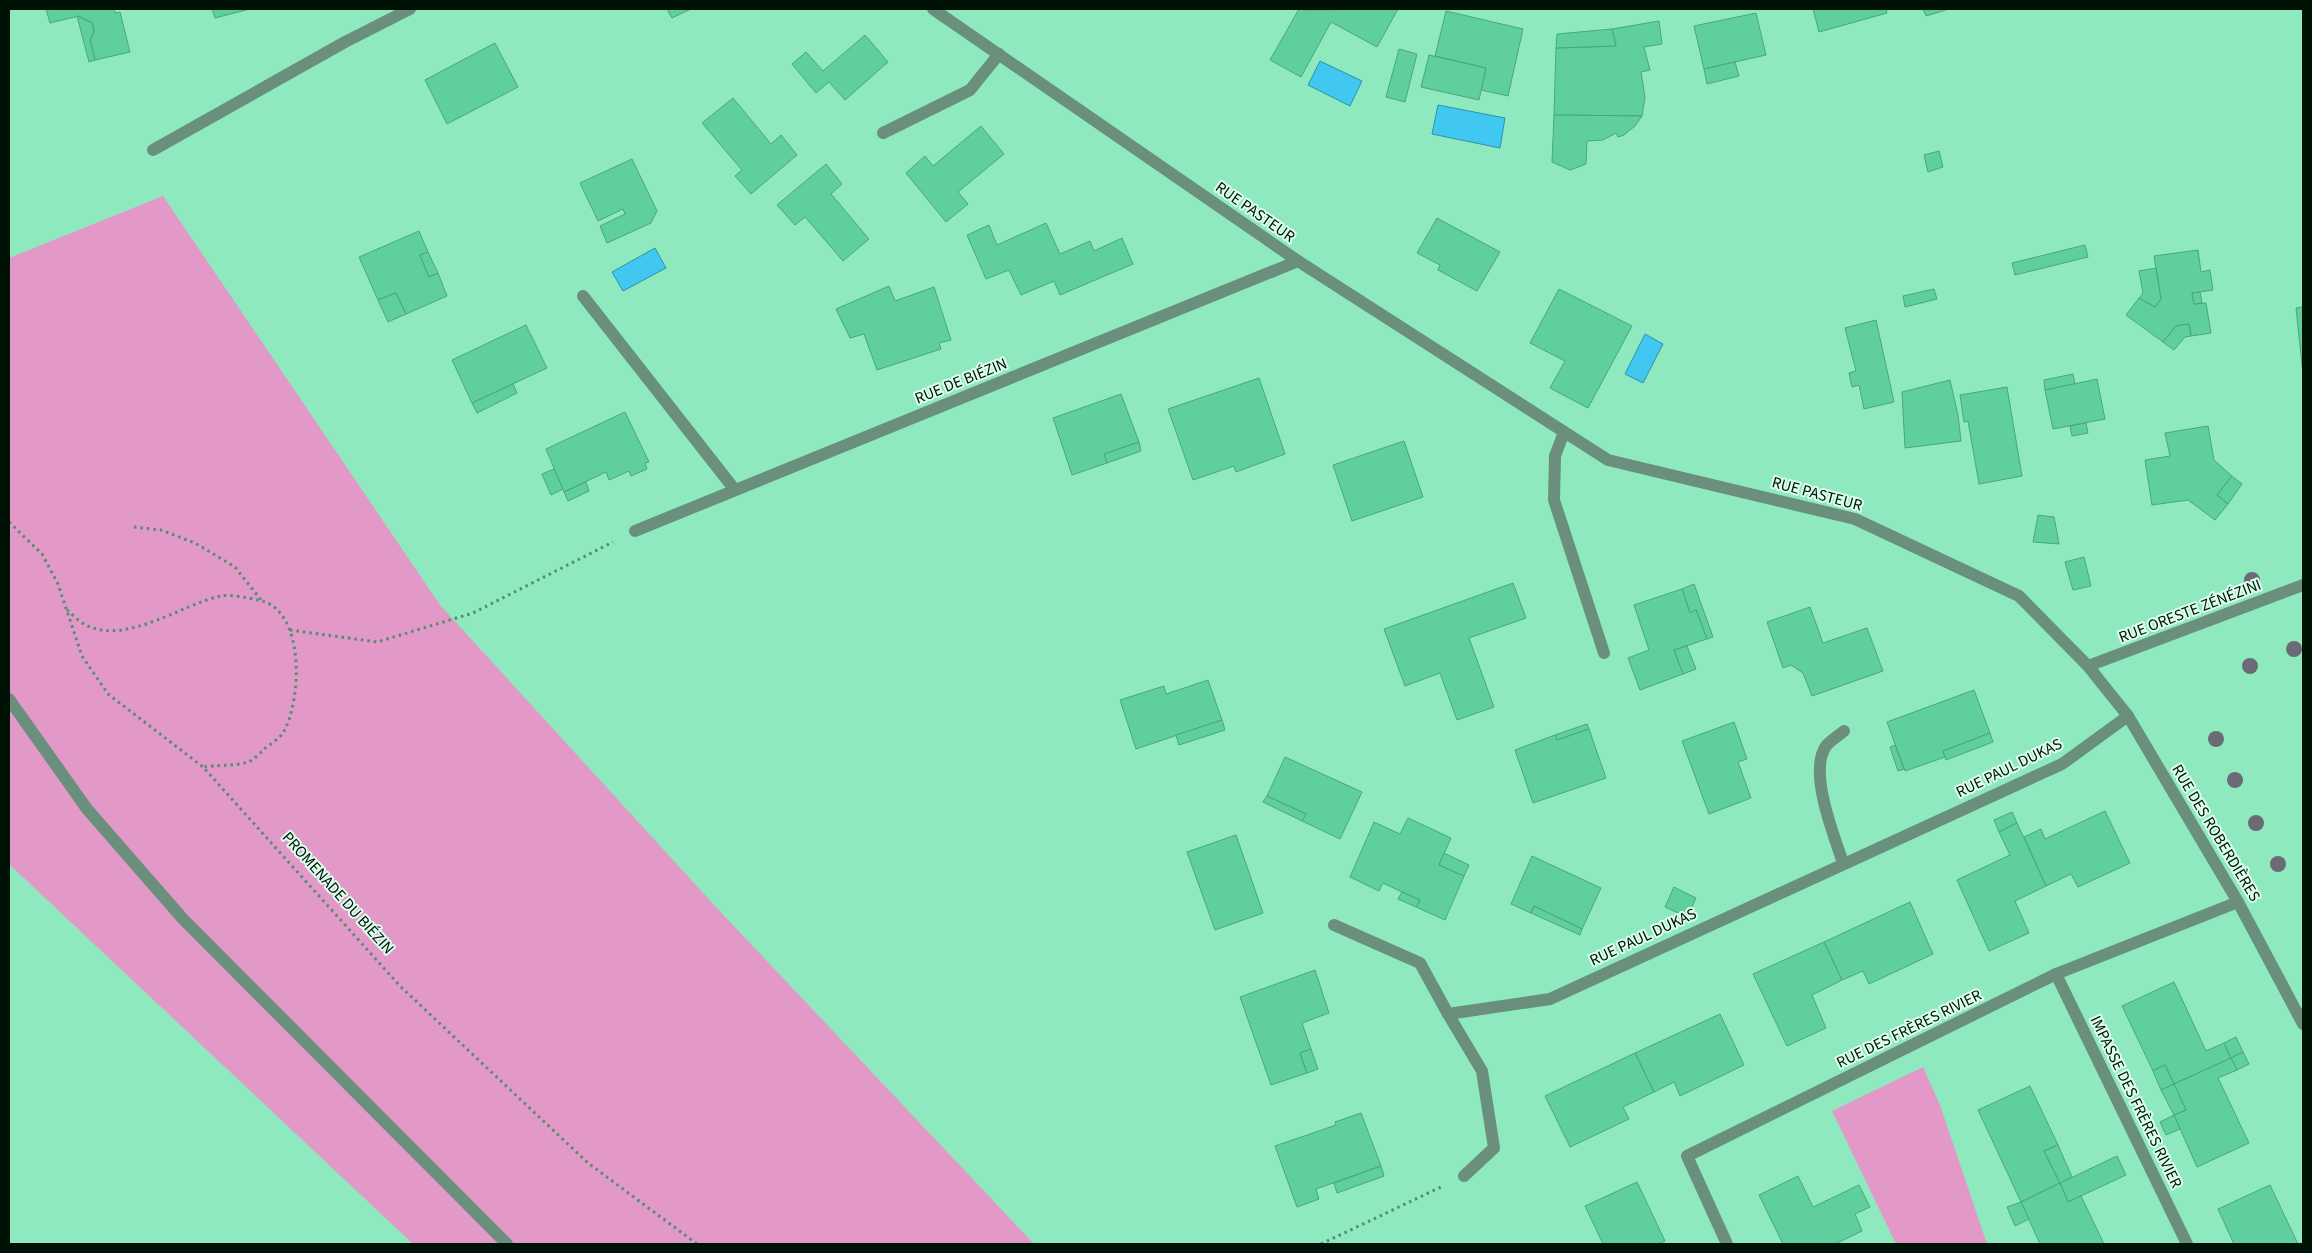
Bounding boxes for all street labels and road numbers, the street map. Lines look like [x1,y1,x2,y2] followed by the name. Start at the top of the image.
[1211,176,1299,248] street label: RUE PASTEUR
[912,352,1010,410] street label: RUE DE BIÉZIN
[1769,471,1865,517] street label: RUE PASTEUR
[2116,574,2264,648] street label: RUE ORESTE ZÉNÉZINI
[1952,733,2066,803] street label: RUE PAUL DUKAS
[2166,760,2266,906] street label: RUE DES ROBERDIÈRES
[277,827,399,959] street label: PROMENADE DU BIÉZIN
[1586,903,1700,971] street label: RUE PAUL DUKAS
[1833,984,1985,1074] street label: RUE DES FRÈRES RIVIER
[2085,1012,2187,1192] street label: IMPASSE DES FRÈRES RIVIER

